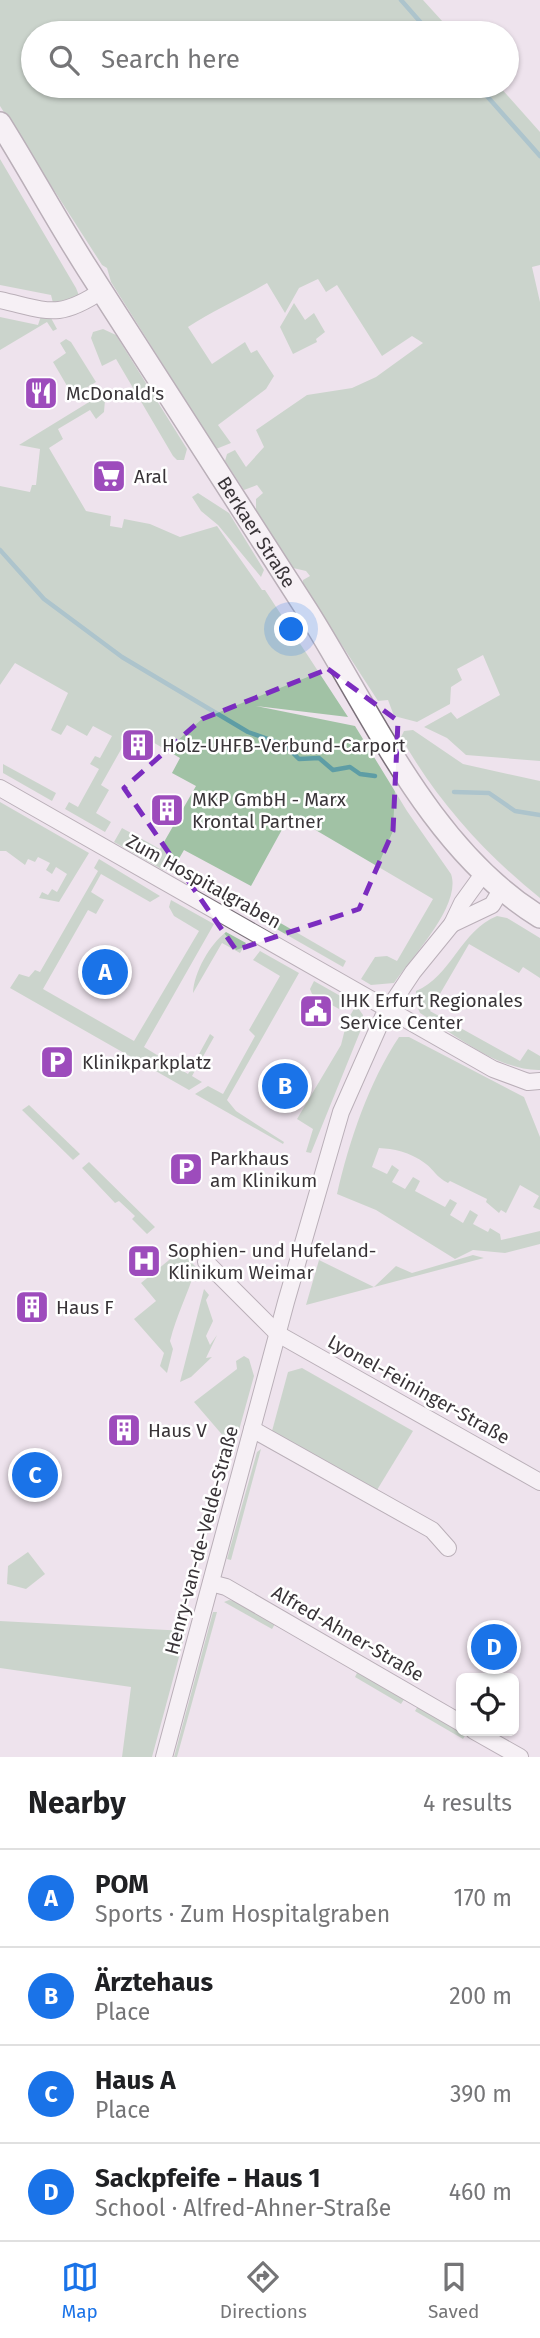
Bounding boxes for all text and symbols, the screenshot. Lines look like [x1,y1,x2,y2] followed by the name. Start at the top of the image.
[21,21,519,98] search box
[45,41,83,79] icon: search
[101,44,240,75] text: Search here
[22,374,60,412] restaurant icon: McDonald's
[66,382,164,405] place label: McDonald's
[90,457,128,495] supermarket icon: Aral
[134,465,168,488] place label: Aral
[212,472,301,592] street label: Berkaer Straße
[274,612,308,646] your location
[119,726,157,764] building icon: Holz-UHFB-Verbund-Carport
[162,734,406,757] place label: Holz-UHFB-Verbund-Carport
[192,788,347,833] place label: MKP GmbH - Marx Krontal Partner
[148,791,186,829] building icon: MKP GmbH - Marx Krontal Partner
[122,829,285,934] street label: Zum Hospitalgraben
[82,946,128,998] pin: A
[340,989,523,1034] place label: IHK Erfurt Regionales Service Center
[297,992,335,1030] public building icon: IHK Erfurt Regionales Service Center
[38,1043,76,1081] parking icon: Klinikparkplatz
[82,1051,211,1074] place label: Klinikparkplatz
[262,1060,308,1112] pin: B
[210,1147,317,1192] place label: Parkhaus am Klinikum
[167,1150,205,1188] parking icon: Parkhaus am Klinikum
[168,1239,376,1284] place label: Sophien- und Hufeland- Klinikum Weimar
[125,1242,163,1280] hospital icon: Sophien- und Hufeland- Klinikum Weimar
[13,1288,51,1326] building icon: Haus F
[56,1296,114,1319] place label: Haus F
[324,1330,514,1449] street label: Lyonel-Feininger-Straße
[105,1411,143,1449] building icon: Haus V
[148,1419,207,1442] place label: Haus V
[160,1423,243,1657] street label: Henry-van-de-Velde-Straße
[12,1449,58,1501] pin: C
[268,1581,428,1686] street label: Alfred-Ahner-Straße
[471,1621,517,1673] pin: D
[456,1673,519,1736] map controls
[456,1673,519,1736] button: locate
[28,1785,126,1821] text: Nearby
[423,1789,512,1817] text: 4 results
[95,1869,149,1900] text: POM
[44,1884,58,1912] text: A
[453,1884,512,1912] text: 170 m
[95,1900,390,1928] text: Sports · Zum Hospitalgraben
[95,1967,213,1998] text: Ärztehaus
[44,1982,58,2010] text: B
[449,1982,512,2010] text: 200 m
[95,1998,150,2026] text: Place
[95,2065,176,2096] text: Haus A
[44,2080,58,2108] text: C
[450,2080,512,2108] text: 390 m
[95,2096,150,2124] text: Place
[95,2163,321,2194] text: Sackpfeife - Haus 1
[44,2178,58,2206] text: D
[449,2178,512,2206] text: 460 m
[95,2194,391,2222] text: School · Alfred-Ahner-Straße
[61,2258,99,2323] tab: Map
[220,2258,307,2323] tab: Directions
[428,2258,479,2323] tab: Saved

